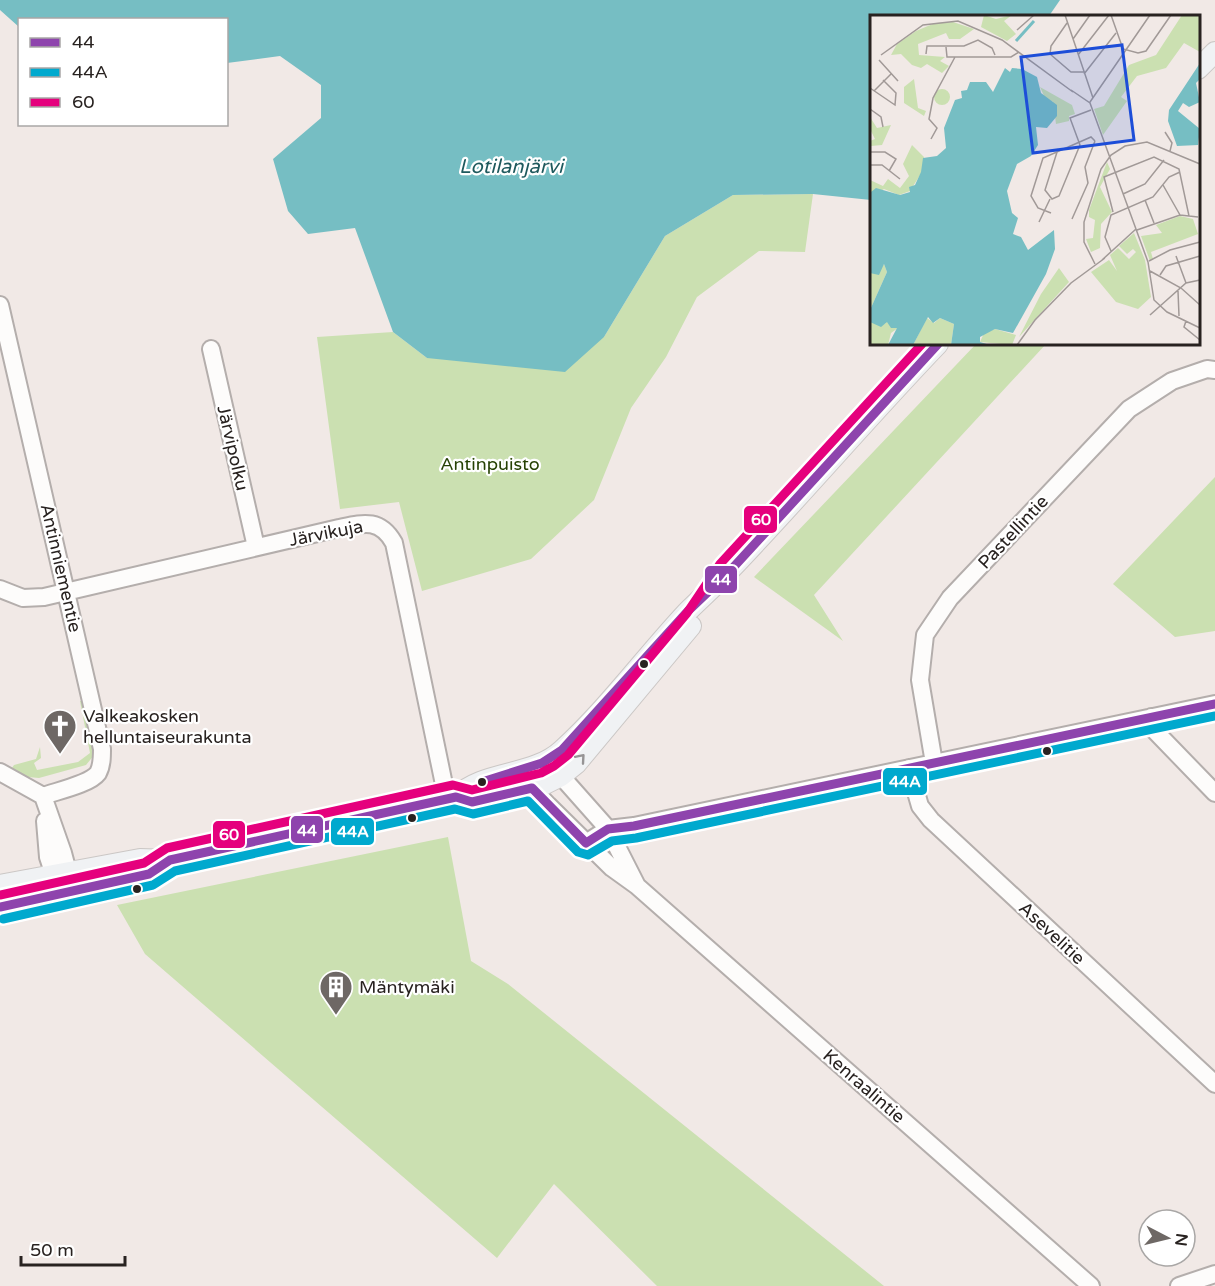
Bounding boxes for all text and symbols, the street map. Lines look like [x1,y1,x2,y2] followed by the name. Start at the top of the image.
[870,15,1200,345] inset map
[18,18,228,126] legend
[72,31,95,53] text: 44
[72,61,108,83] text: 44A
[72,91,95,113] text: 60
[459,155,566,179] water label: Lotilanjärvi
[212,403,254,493] street label: Järvipolku
[440,453,540,475] park label: Antinpuisto
[973,490,1053,574] street label: Pastellintie
[36,502,86,634] street label: Antinniementie
[743,505,778,534] line badge: 60
[751,510,771,530] text: 60
[287,515,365,551] street label: Järvikuja
[704,565,738,594] line badge: 44
[711,570,731,590] text: 44
[638,658,650,670] unlabelled marker
[83,705,252,748] place label: Valkeakosken helluntaiseurakunta
[42,708,78,755] church icon: Valkeakosken helluntaiseurakunta
[1041,745,1053,757] unlabelled marker
[574,754,585,765] one-way arrow
[882,767,928,796] line badge: 44A
[889,772,921,792] text: 44A
[476,776,488,788] unlabelled marker
[406,812,418,824] unlabelled marker
[290,815,324,844] line badge: 44
[330,817,375,846] line badge: 44A
[212,820,246,849] line badge: 60
[297,821,317,841] text: 44
[337,822,369,842] text: 44A
[219,825,239,845] text: 60
[131,883,143,895] unlabelled marker
[1014,897,1090,969] street label: Asevelitie
[318,969,354,1016] building icon: Mäntymäki
[359,976,455,998] place label: Mäntymäki
[818,1044,910,1128] street label: Kenraalintie
[1137,1208,1197,1268] north arrow
[21,1229,124,1267] scale bar
[1170,1232,1192,1247] text: N
[30,1239,74,1261] text: 50 m

